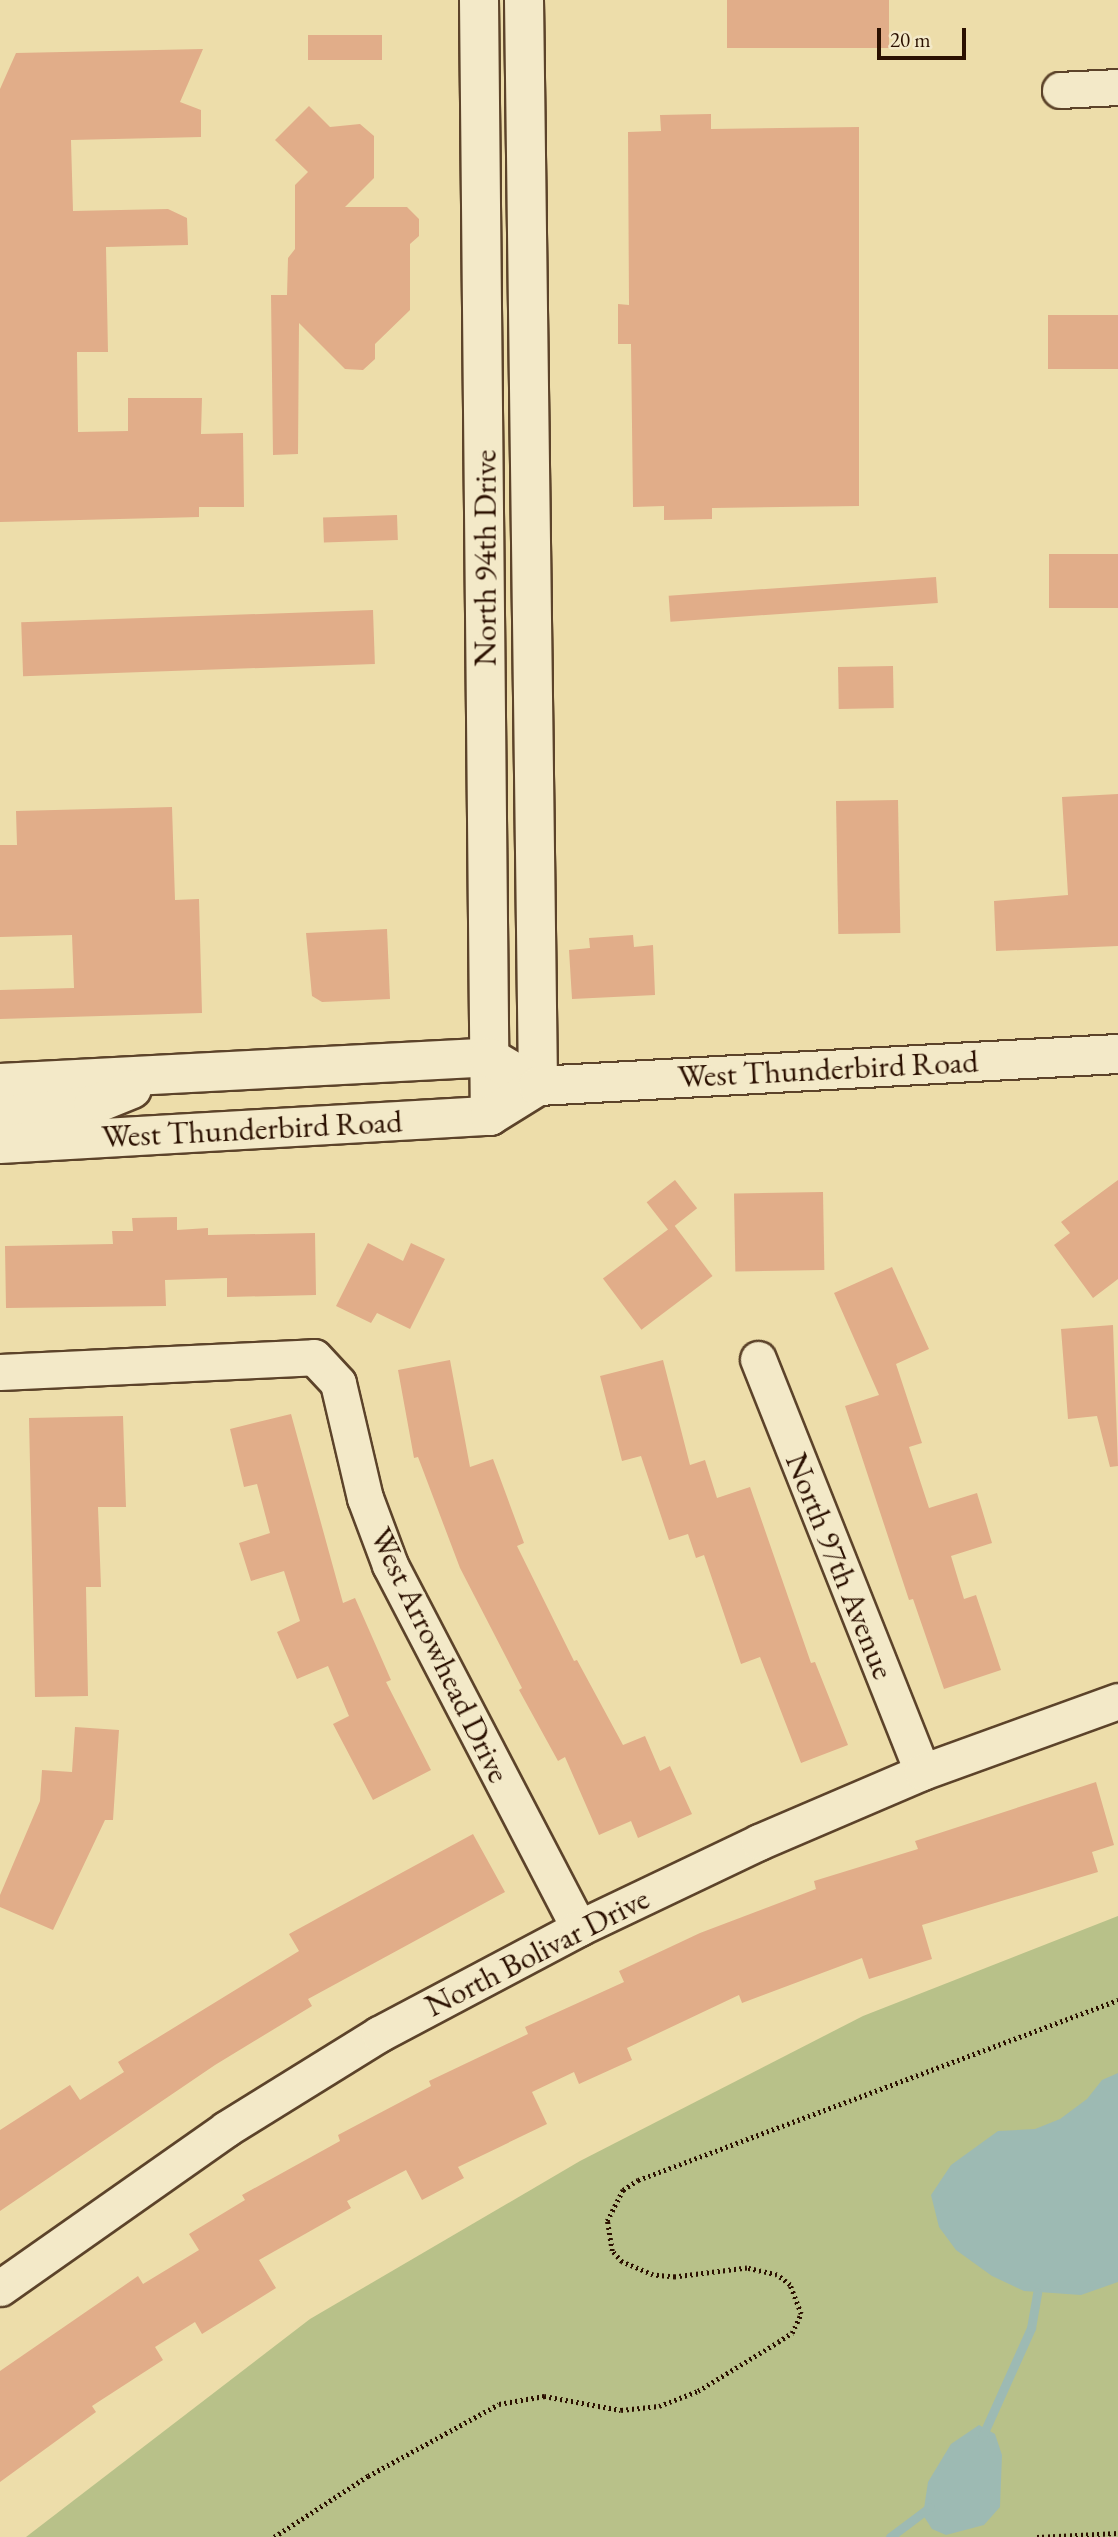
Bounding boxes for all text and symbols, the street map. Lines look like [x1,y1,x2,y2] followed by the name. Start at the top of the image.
[880,14,969,58] scale bar
[890,26,931,53] text: 20 m
[466,450,504,666] street label: North 94th Drive
[677,1042,979,1096] street label: West Thunderbird Road
[101,1102,403,1156] street label: West Thunderbird Road
[777,1447,903,1685] street label: North 97th Avenue
[362,1521,518,1789] street label: West Arrowhead Drive
[419,1879,655,2025] street label: North Bolivar Drive

